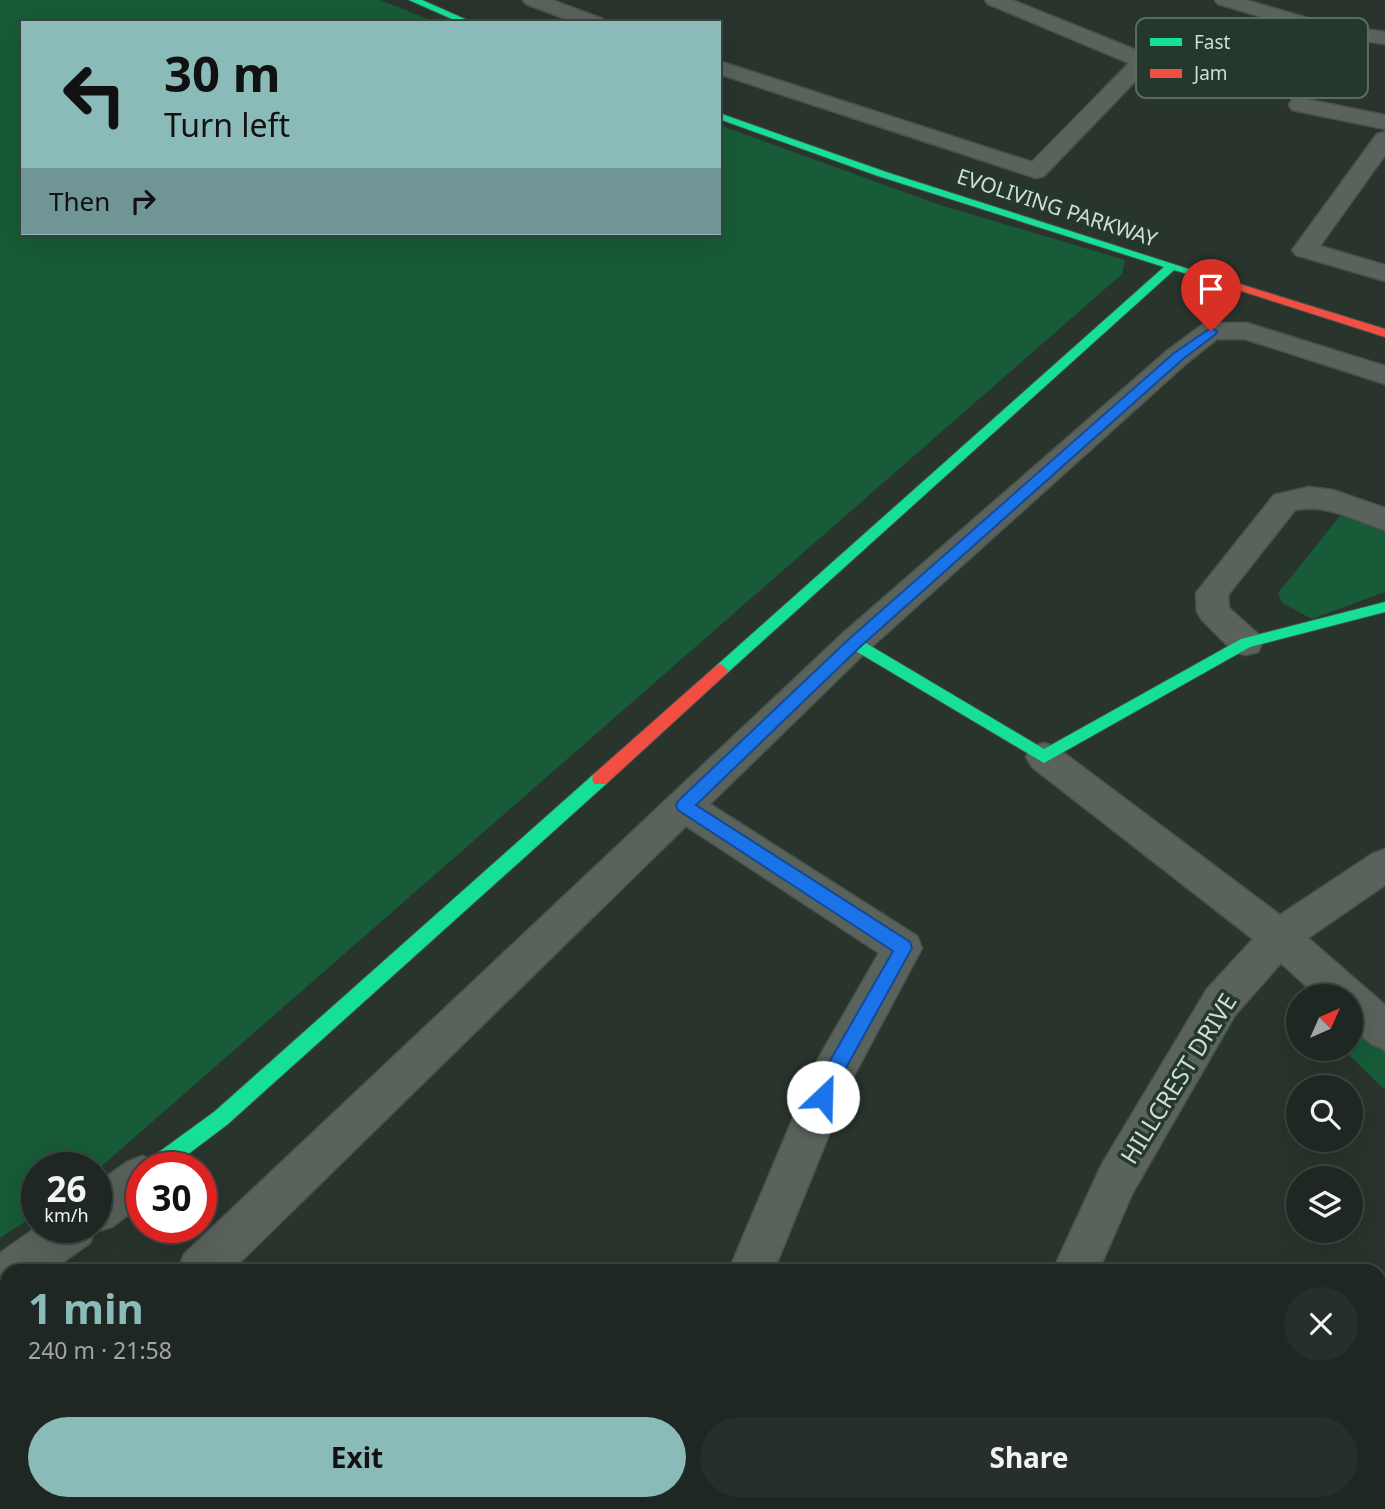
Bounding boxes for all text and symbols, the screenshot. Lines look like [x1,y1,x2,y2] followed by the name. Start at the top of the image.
[1136,18,1368,98] legend
[1194,29,1231,55] text: Fast
[164,40,281,106] text: 30 m
[49,49,140,140] icon: left
[1192,60,1228,86] text: Jam
[164,103,290,146] text: Turn left
[954,161,1161,253] street label: EVOLIVING PARKWAY
[124,182,162,220] icon: right
[49,183,110,219] text: Then
[1181,259,1241,331] pin
[1192,270,1230,308] icon: arrive
[1286,984,1363,1060] north arrow
[1286,984,1363,1243] map controls
[1112,987,1243,1170] street label: HILLCREST DRIVE
[786,1060,860,1134] position arrow
[1286,1075,1363,1152] button: search
[126,1152,217,1243] speed limit sign: 30
[46,1165,87,1212] text: 26
[1286,1166,1363,1243] button: layers
[44,1203,89,1227] text: km/h
[28,1279,144,1336] text: 1 min
[1284,1287,1358,1361] button: close
[28,1334,172,1366] text: 240 m · 21:58
[28,1417,686,1497] button: Exit
[700,1417,1358,1497] button: Share

